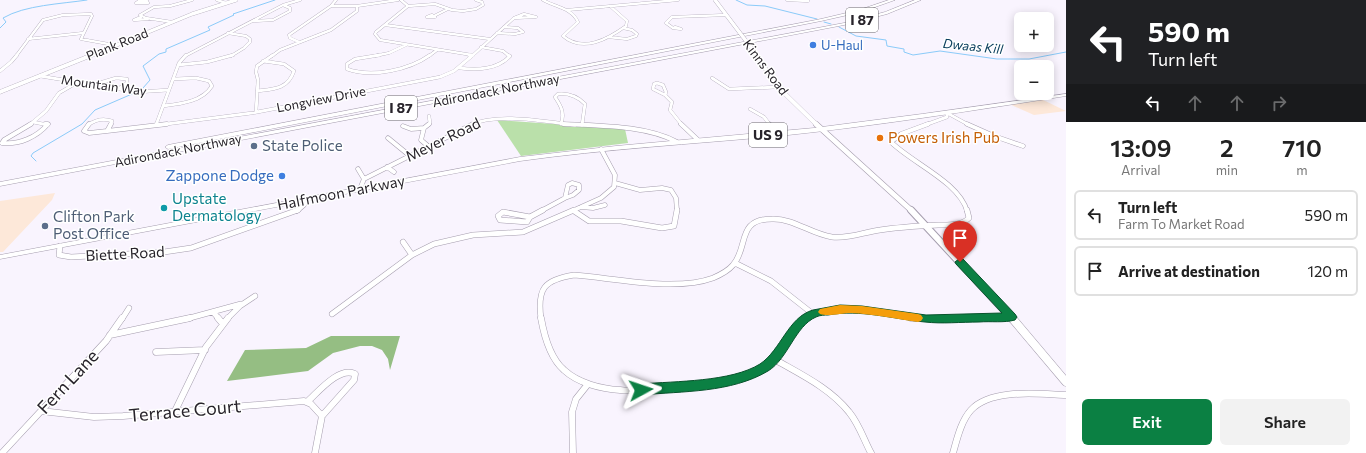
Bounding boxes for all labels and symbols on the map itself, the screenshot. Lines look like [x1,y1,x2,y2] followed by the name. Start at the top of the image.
[846,8,878,32] road number: I 87
[84,24,150,64] street label: Plank Road
[942,35,1005,57] water label: Dwaas Kill
[740,36,792,98] street label: Kinns Road
[821,37,863,53] place label: U-Haul
[808,40,818,50] marker: U-Haul
[431,70,561,110] street label: Adirondack Northway
[60,71,148,99] street label: Mountain Way
[275,82,367,116] street label: Longview Drive
[385,96,417,120] road number: I 87
[402,113,483,165] street label: Meyer Road
[749,123,787,147] road number: US 9
[888,128,1000,146] place label: Powers Irish Pub
[113,130,243,170] street label: Adirondack Northway
[875,133,885,143] marker: Powers Irish Pub
[262,136,343,154] place label: State Police
[249,141,259,151] marker: State Police
[165,166,274,184] place label: Zappone Dodge
[275,171,407,213] street label: Halfmoon Parkway
[277,171,287,181] marker: Zappone Dodge
[172,189,262,224] place label: Upstate Dermatology
[159,203,169,213] marker: Upstate Dermatology
[53,207,135,242] place label: Clifton Park Post Office
[40,221,50,231] marker: Clifton Park Post Office
[943,221,977,262] pin
[85,242,165,264] street label: Biette Road
[32,345,103,418] street label: Fern Lane
[620,369,662,411] position arrow
[128,394,242,426] street label: Terrace Court

